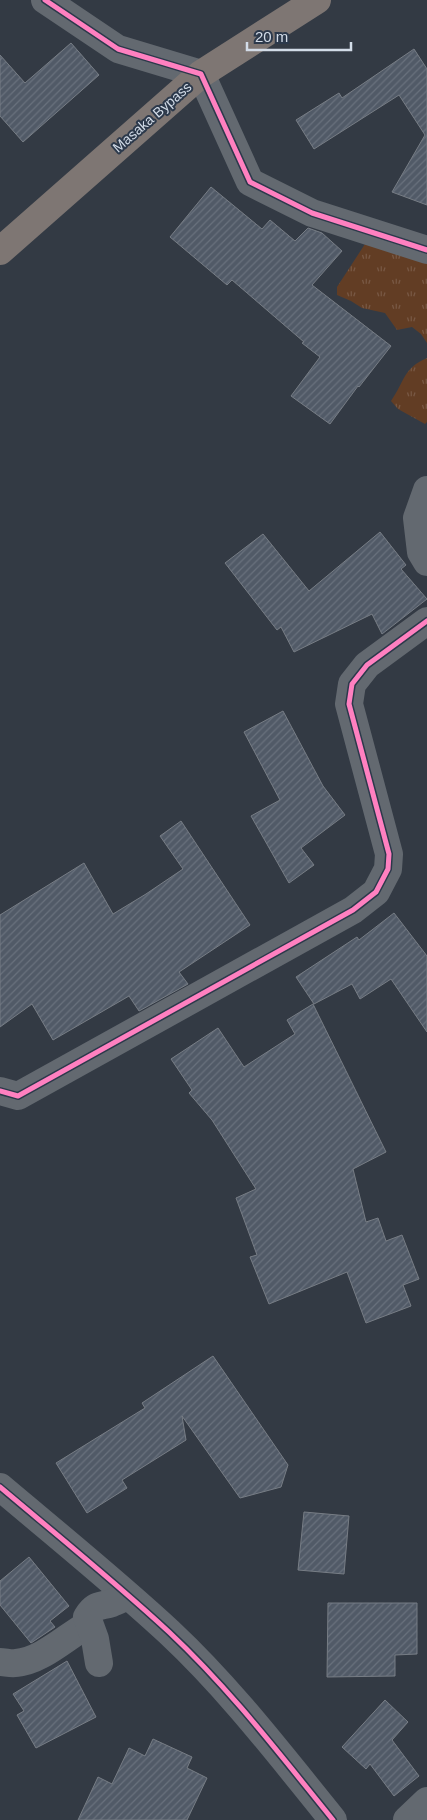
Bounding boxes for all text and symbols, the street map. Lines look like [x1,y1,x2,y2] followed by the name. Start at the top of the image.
[247,20,351,52] scale bar
[255,28,288,45] text: 20 m
[109,79,195,155] street label: Masaka Bypass

